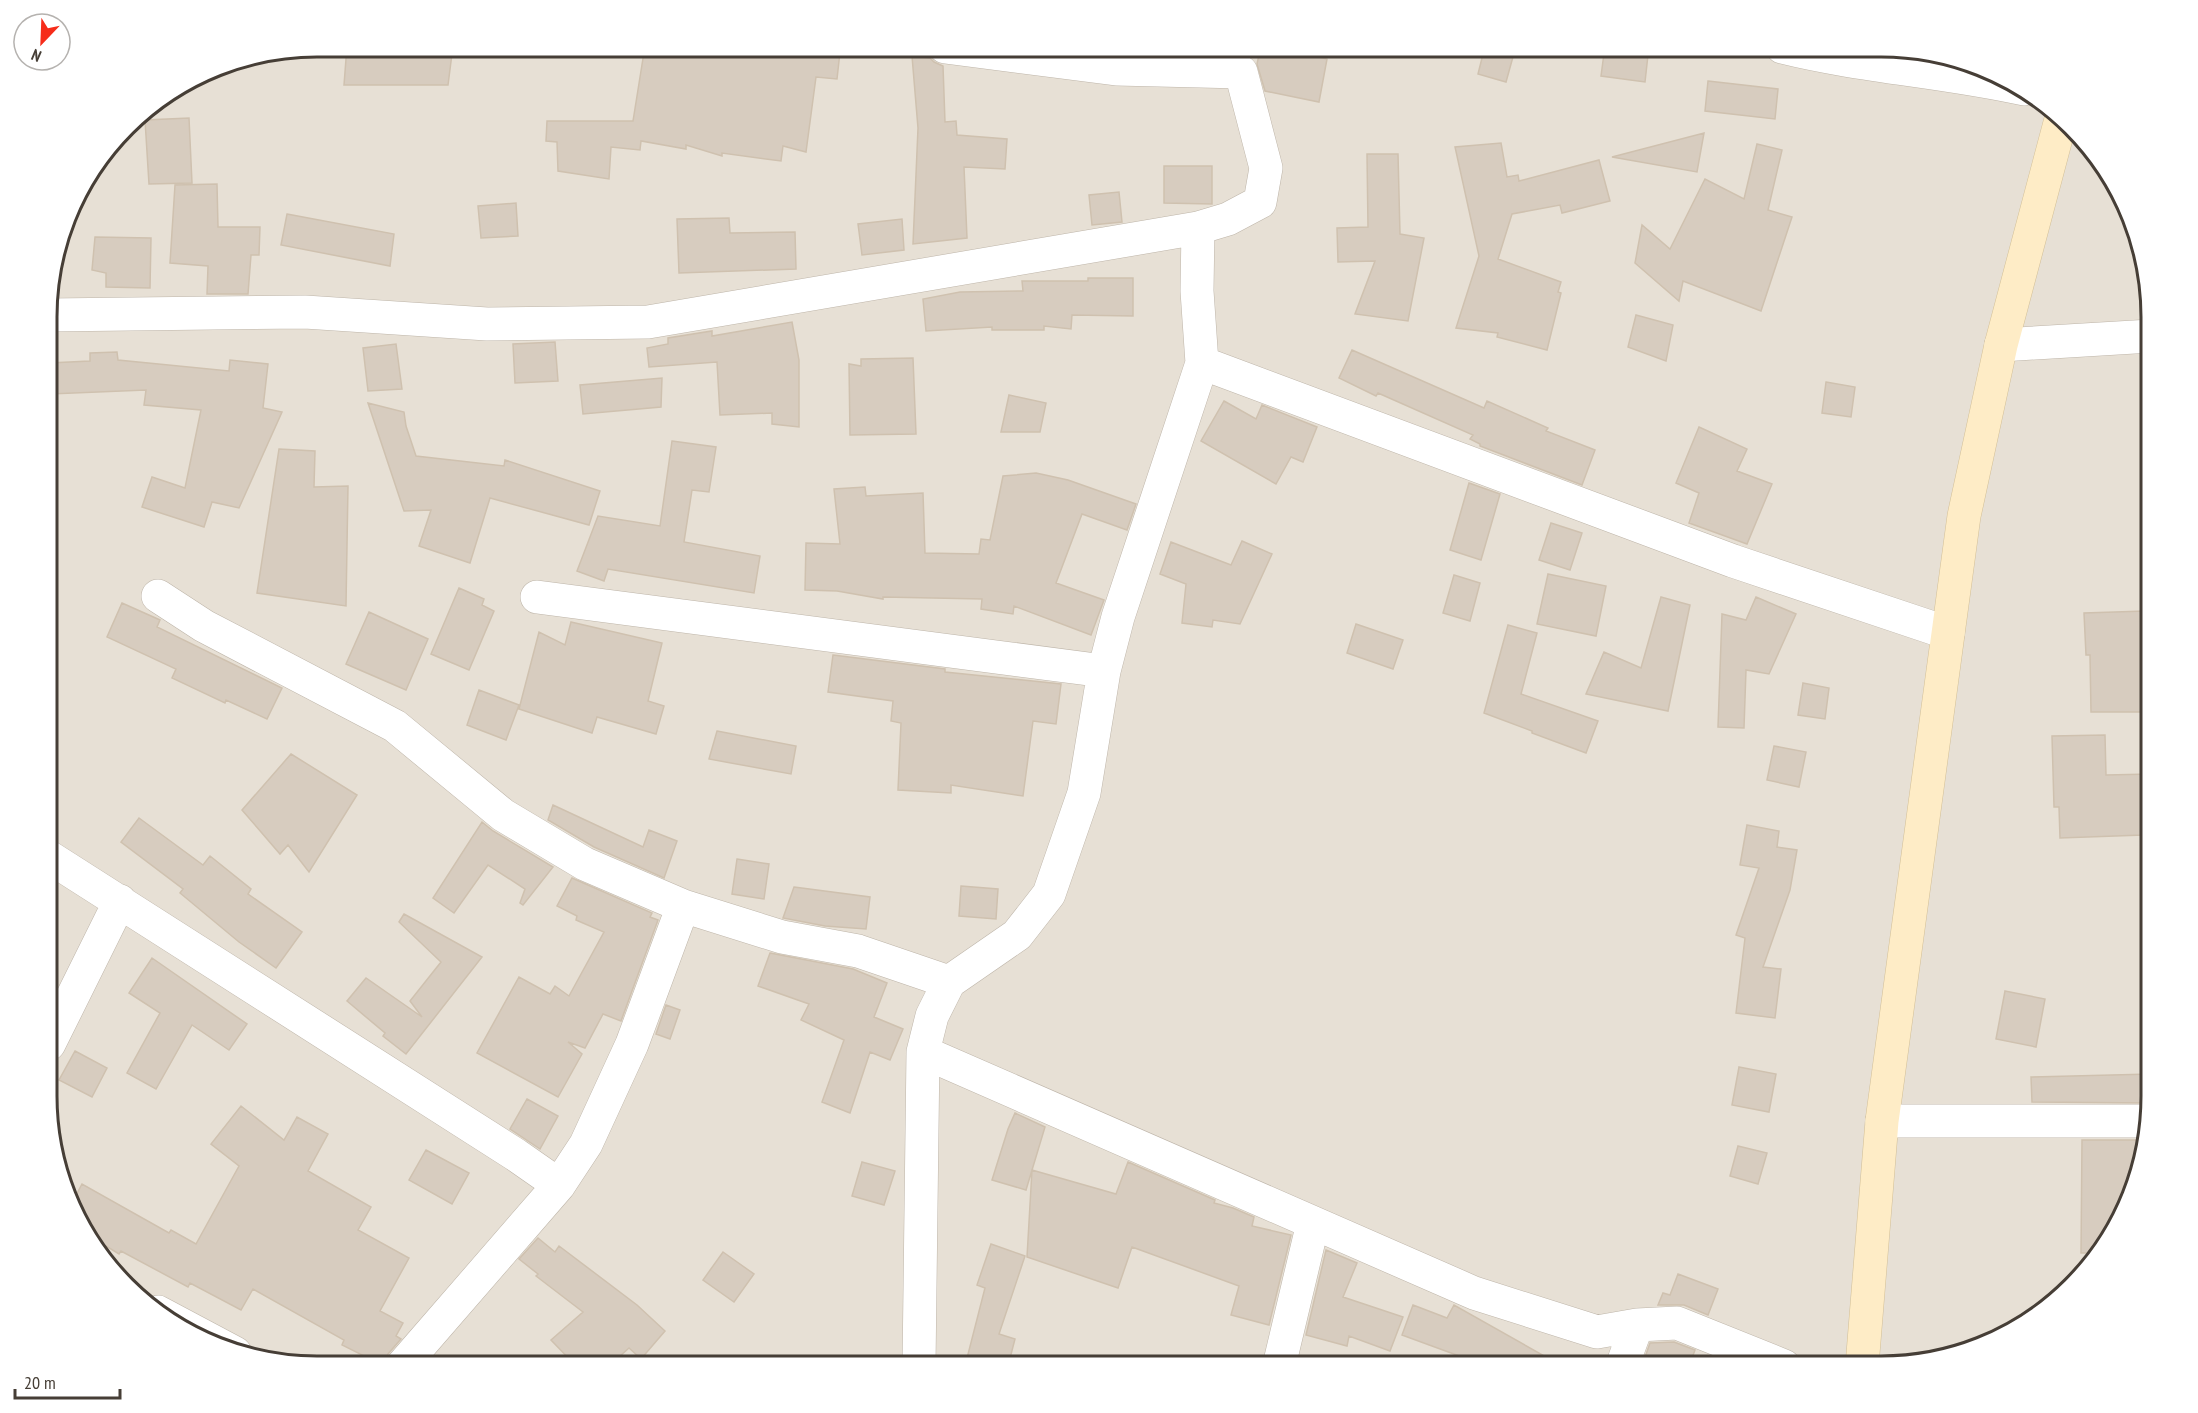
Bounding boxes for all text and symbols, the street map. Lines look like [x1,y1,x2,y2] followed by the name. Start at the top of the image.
[12,12,72,72] north arrow
[28,45,44,67] text: N
[15,1362,120,1400] scale bar
[24,1371,56,1394] text: 20 m

